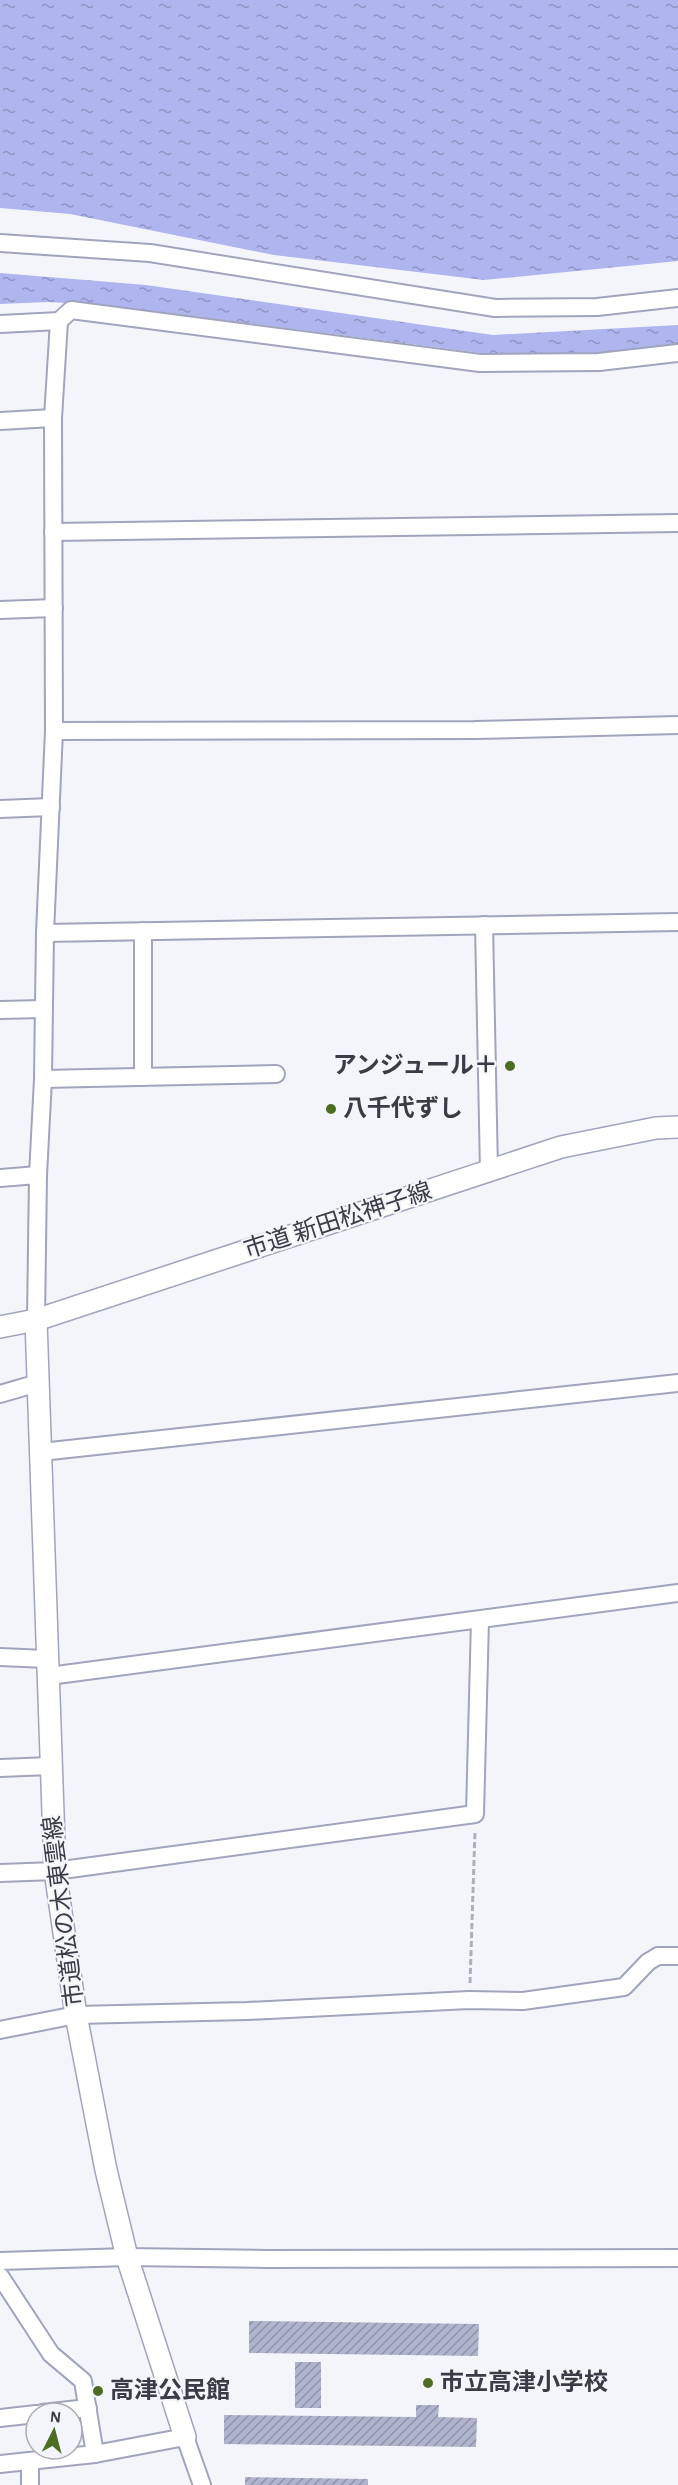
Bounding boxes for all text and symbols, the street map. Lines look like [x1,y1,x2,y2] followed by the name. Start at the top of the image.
[333,1053,498,1078] place label: アンジュール＋
[503,1059,517,1073] marker: アンジュール＋
[343,1095,463,1121] place label: 八千代ずし
[324,1102,338,1116] marker: 八千代ずし
[240,1177,435,1263] street label: 市道 新田松神子線
[38,1814,88,2008] street label: 市道松の木東雲線
[440,2369,608,2395] place label: 市立高津小学校
[421,2376,435,2390] marker: 市立高津小学校
[110,2377,230,2403] place label: 高津公民館
[91,2384,105,2398] marker: 高津公民館
[24,2401,84,2461] north arrow
[49,2409,62,2426] text: N

